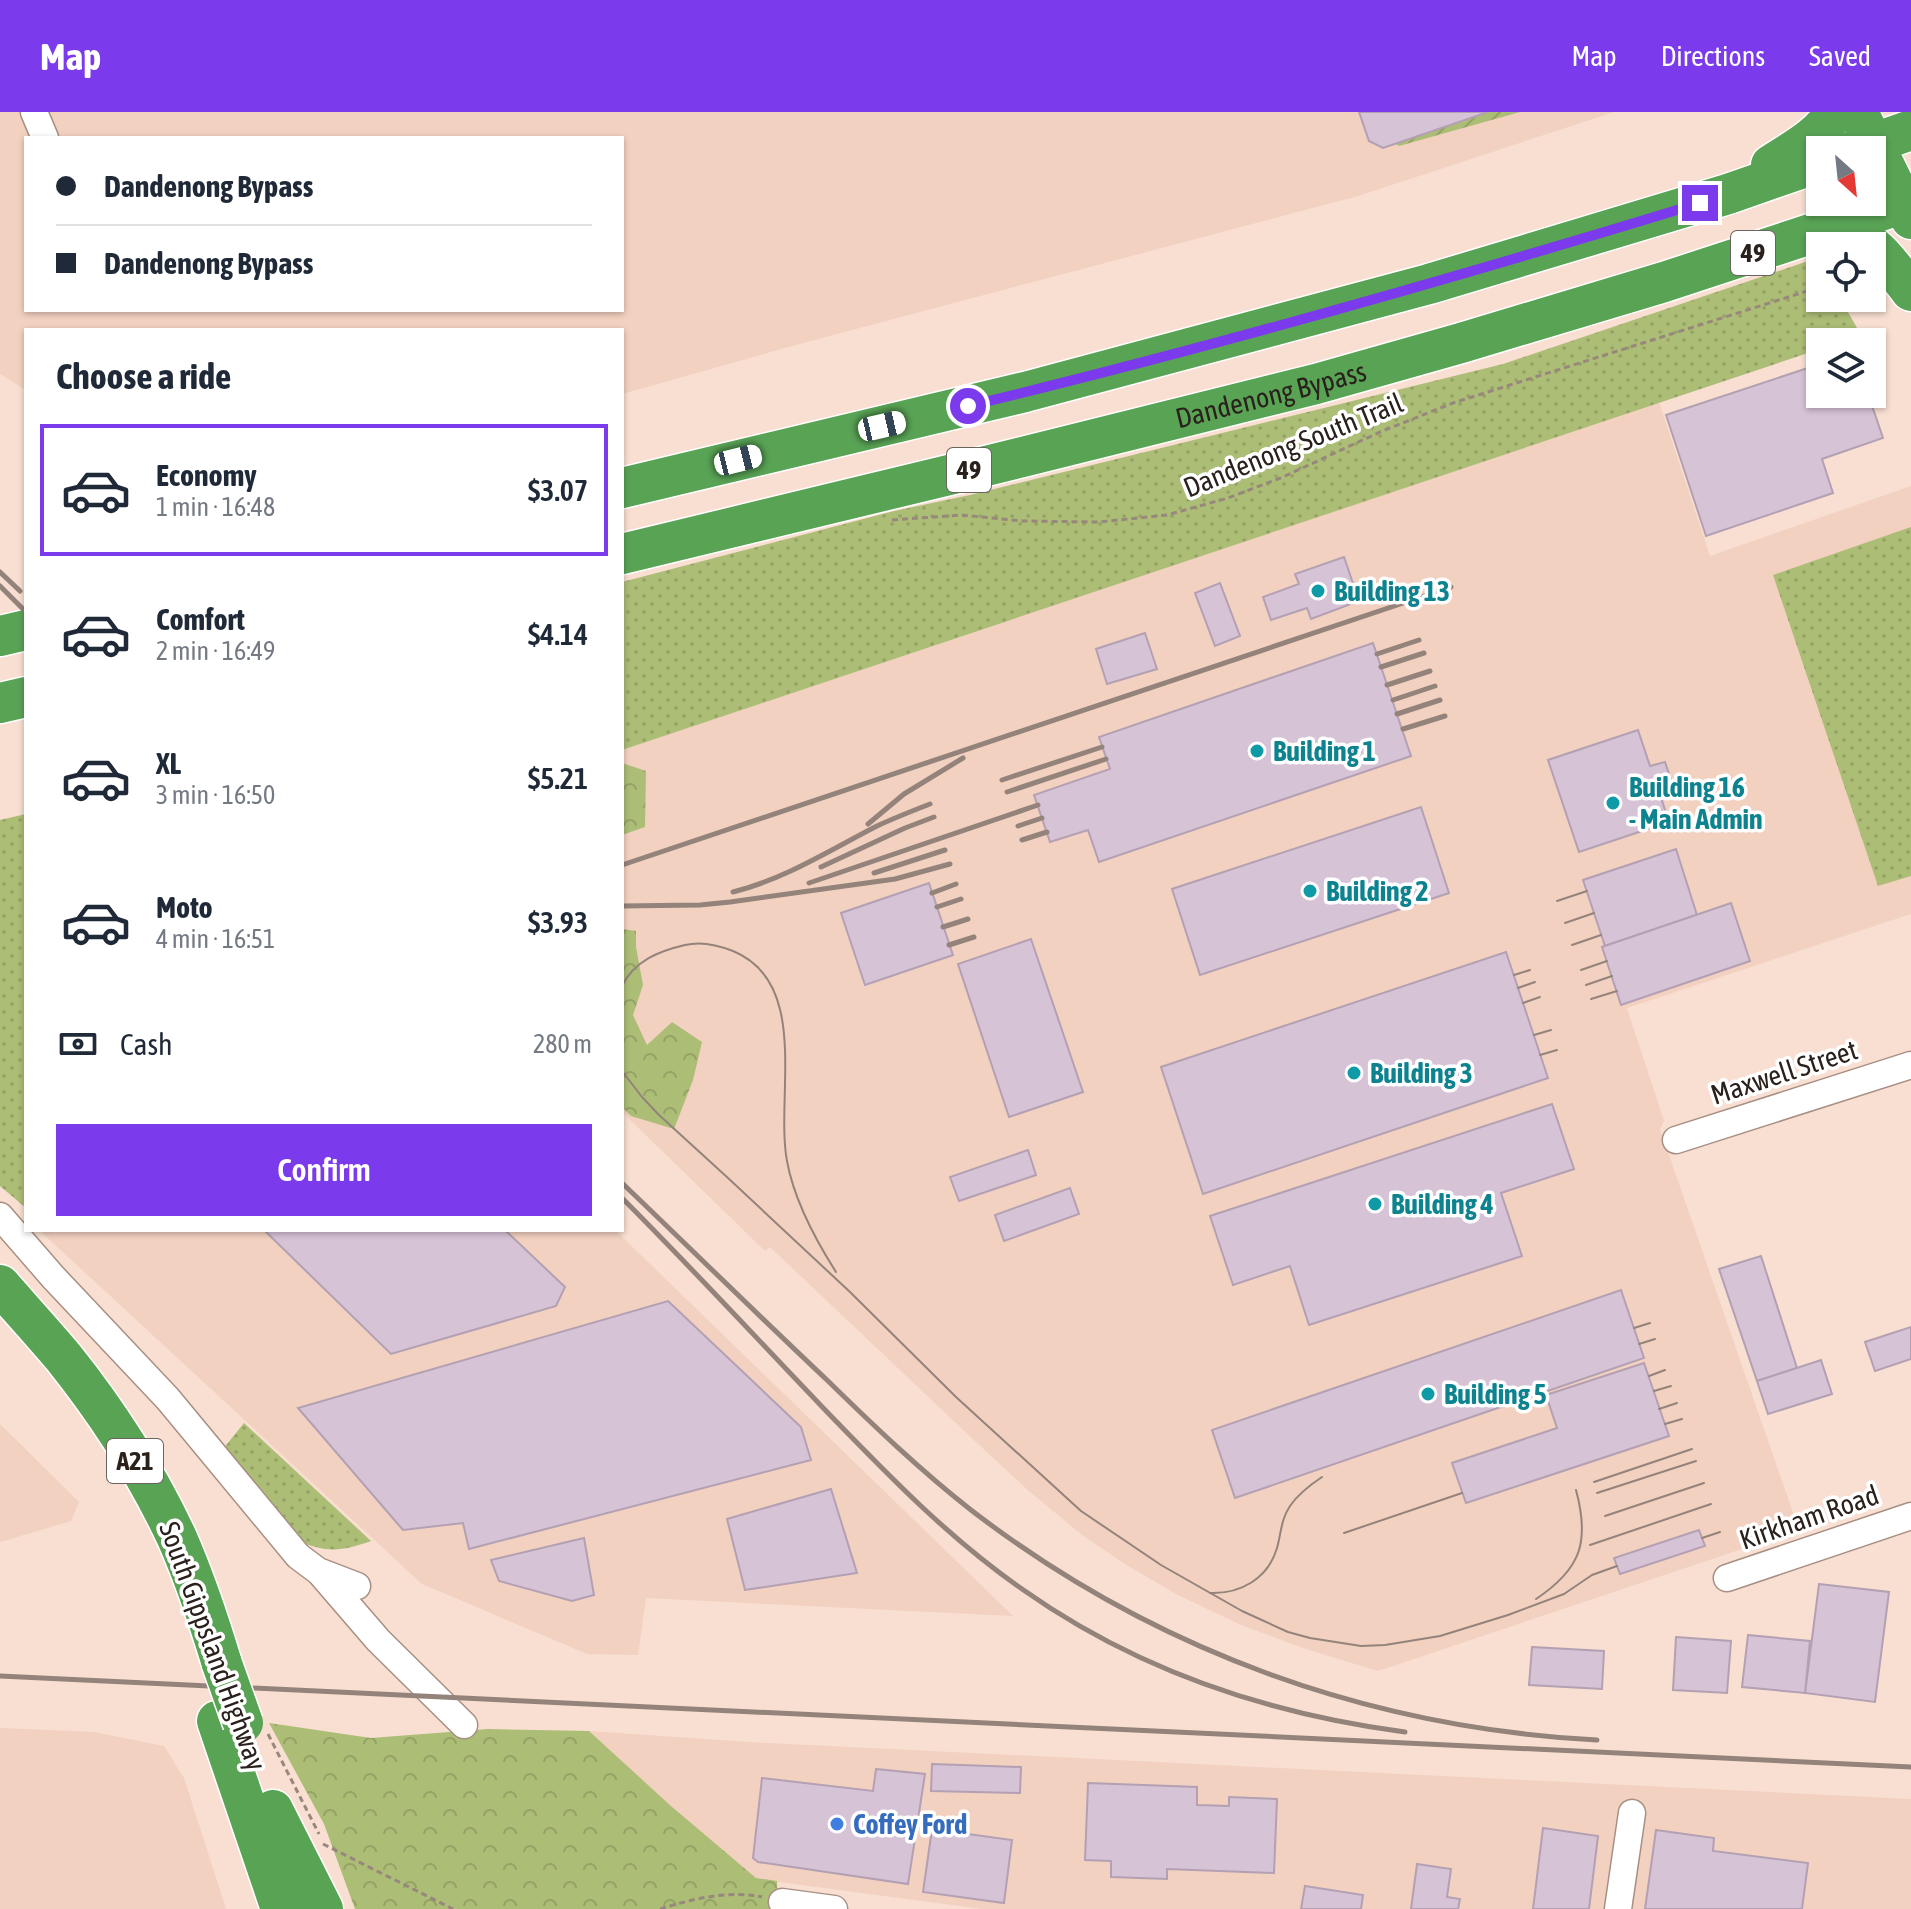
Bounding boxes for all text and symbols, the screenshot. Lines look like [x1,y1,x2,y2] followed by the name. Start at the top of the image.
[40,35,101,78] text: Map
[1572,40,1617,72] text: Map
[1661,40,1765,72] text: Directions
[1809,40,1871,72] text: Saved
[1806,136,1886,216] north arrow
[1806,136,1886,408] map controls
[104,169,313,203] text: Dandenong Bypass
[1682,185,1718,221] route end
[1731,231,1775,275] road number: 49
[1806,232,1886,312] button: locate
[104,246,313,280] text: Dandenong Bypass
[1806,328,1886,408] button: layers
[56,355,231,397] text: Choose a ride
[1172,355,1370,434] street label: Dandenong Bypass
[1179,386,1408,504] street label: Dandenong South Trail
[950,388,986,424] route start
[856,409,908,443] car
[712,443,764,477] car
[947,448,991,492] road number: 49
[60,454,132,526] icon: car
[156,458,257,492] text: Economy
[528,473,588,507] text: $3.07
[156,492,275,522] text: 1 min · 16:48
[1334,575,1450,607] place label: Building 13
[1309,582,1327,600] marker: Building 13
[60,598,132,670] icon: car
[156,602,245,636] text: Comfort
[528,617,588,651] text: $4.14
[156,636,275,666] text: 2 min · 16:49
[1273,735,1376,767] place label: Building 1
[60,742,132,814] icon: car
[1248,742,1266,760] marker: Building 1
[156,746,181,780] text: XL
[528,761,588,795] text: $5.21
[1629,771,1763,835] place label: Building 16 - Main Admin
[156,780,275,810] text: 3 min · 16:50
[1604,794,1622,812] marker: Building 16 - Main Admin
[1326,875,1429,907] place label: Building 2
[1301,882,1319,900] marker: Building 2
[60,886,132,958] icon: car
[156,890,213,924] text: Moto
[528,905,588,939] text: $3.93
[156,924,275,954] text: 4 min · 16:51
[56,1022,100,1066] icon: cash
[120,1027,173,1061] text: Cash
[533,1029,592,1059] text: 280 m
[1707,1033,1861,1111] street label: Maxwell Street
[1370,1057,1473,1089] place label: Building 3
[1345,1064,1363,1082] marker: Building 3
[56,1124,592,1216] button: Confirm
[1391,1188,1494,1220] place label: Building 4
[1366,1195,1384,1213] marker: Building 4
[1444,1378,1547,1410] place label: Building 5
[1419,1385,1437,1403] marker: Building 5
[107,1439,163,1483] road number: A21
[1735,1478,1883,1556] street label: Kirkham Road
[153,1517,273,1775] street label: South Gippsland Highway
[853,1808,967,1840] place label: Coffey Ford
[828,1815,846,1833] marker: Coffey Ford

